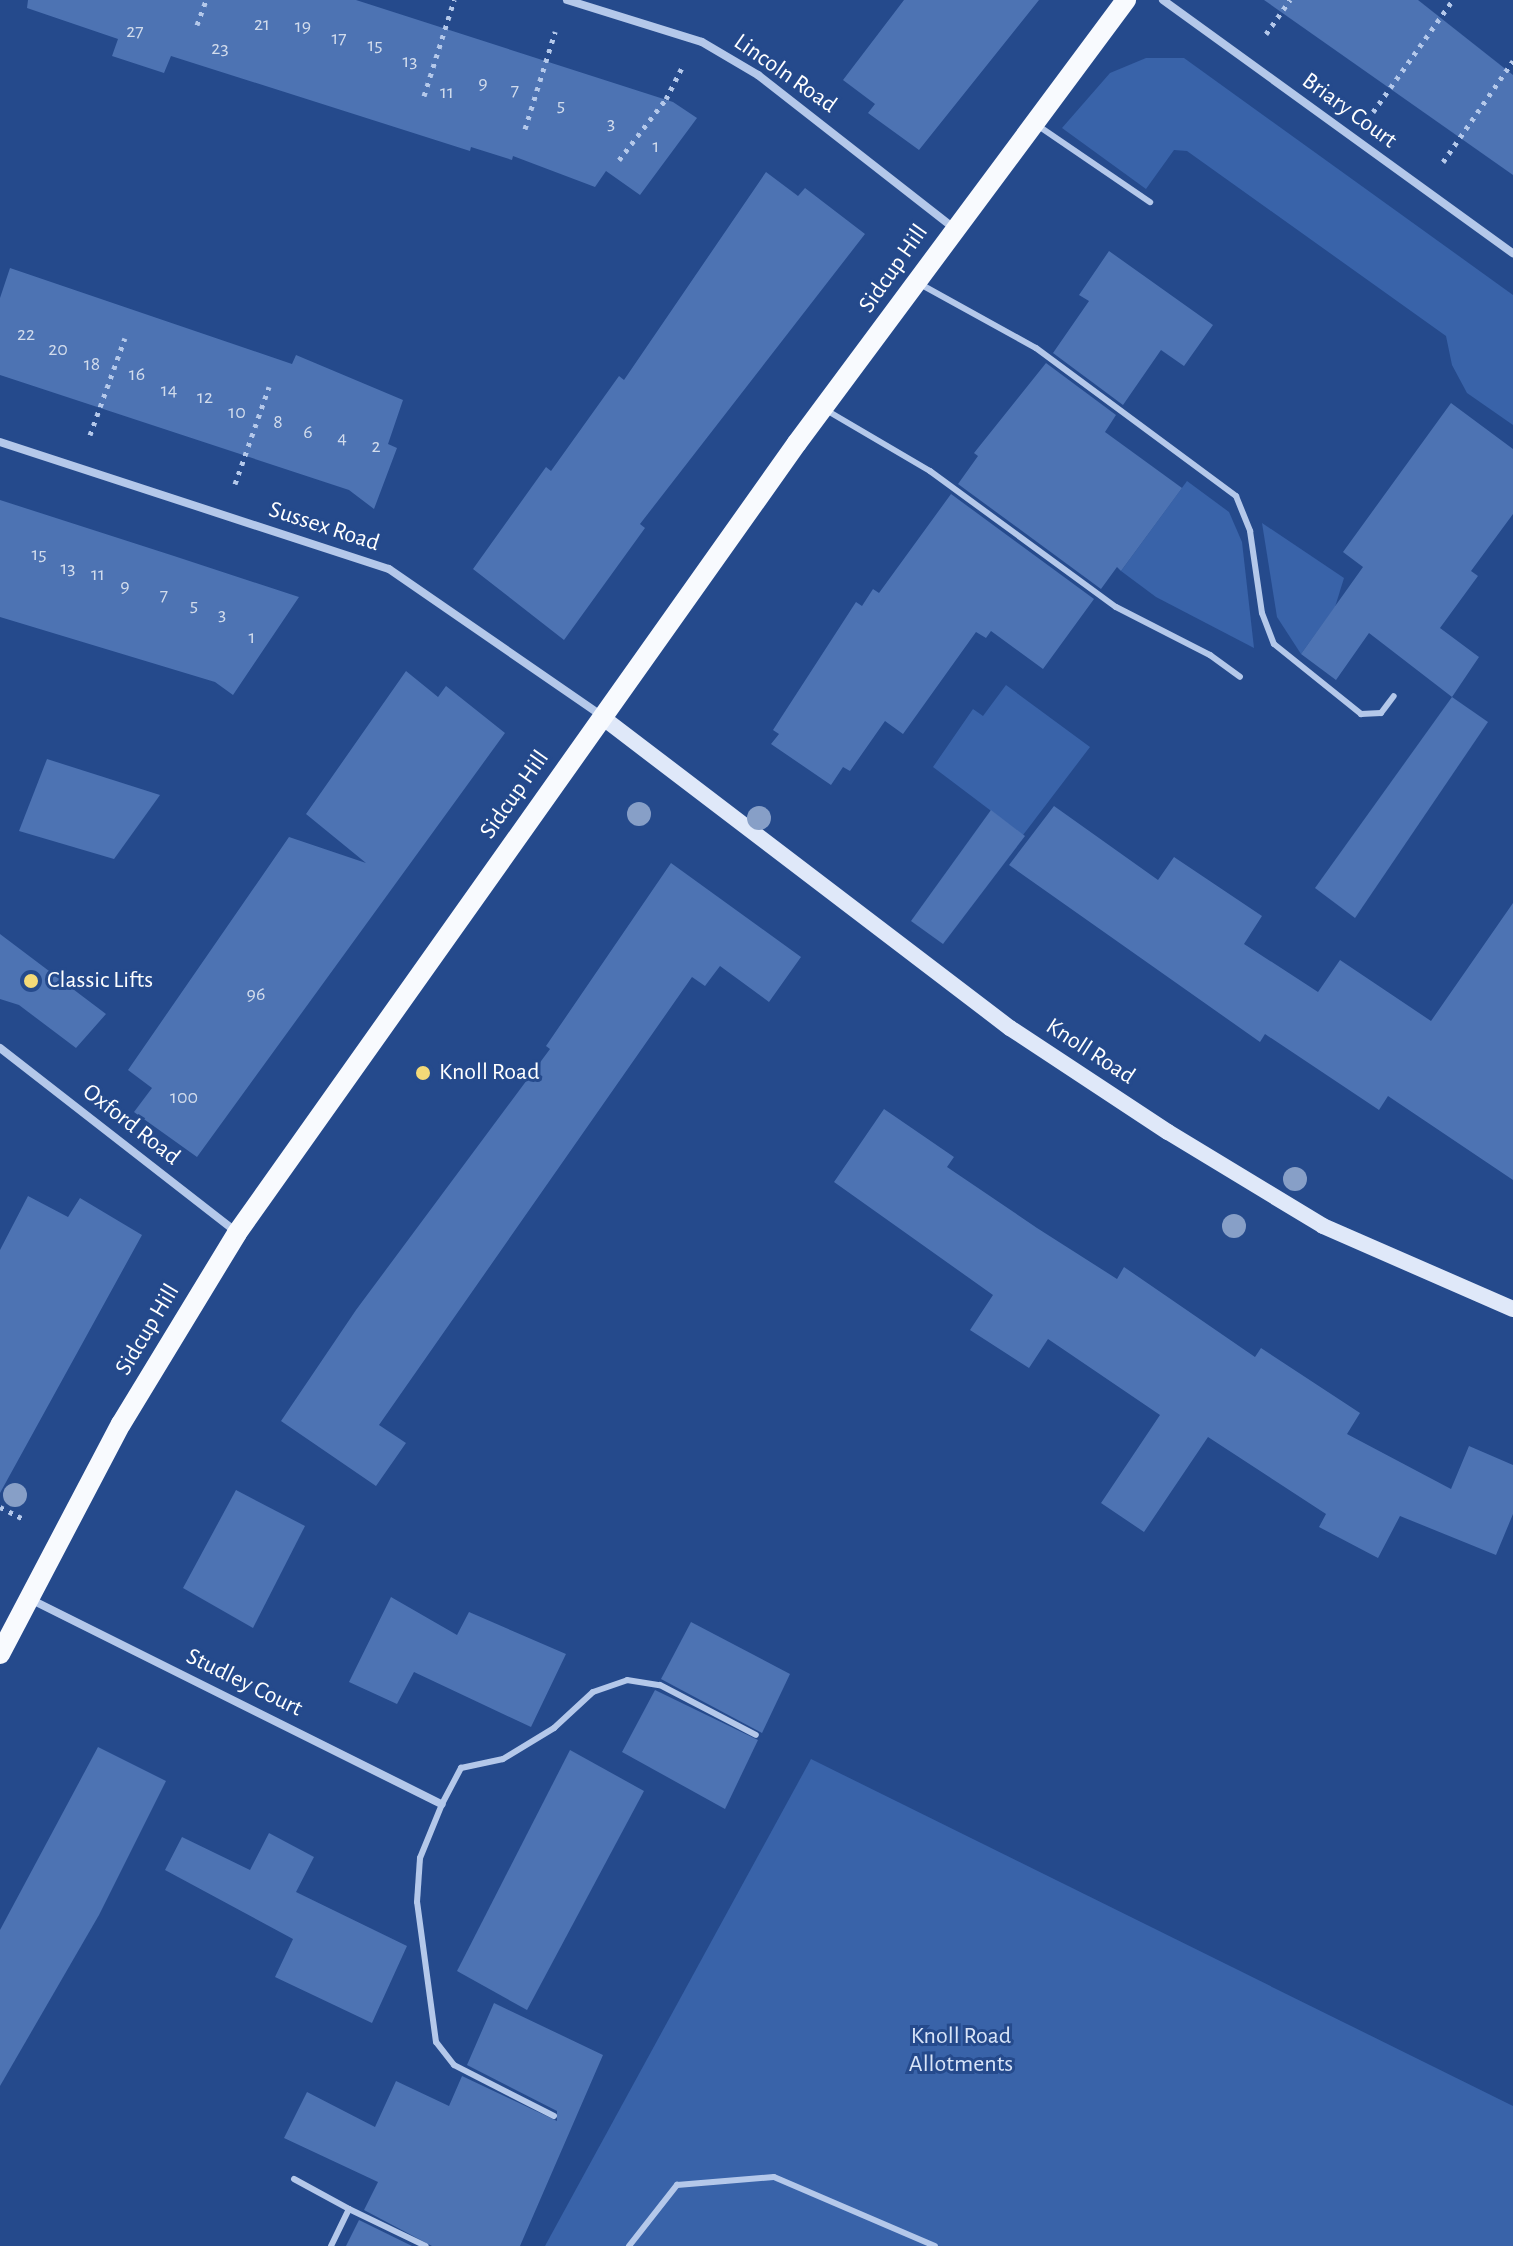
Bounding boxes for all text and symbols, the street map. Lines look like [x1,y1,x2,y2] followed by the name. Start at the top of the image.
[254,12,270,36] house number: 21
[295,14,311,38] house number: 19
[126,19,144,43] house number: 27
[331,26,347,50] house number: 17
[728,28,842,120] street label: Lincoln Road
[367,33,383,57] house number: 15
[211,36,229,60] house number: 23
[402,49,418,73] house number: 13
[1296,67,1402,155] street label: Briary Court
[478,71,488,95] house number: 9
[511,78,519,102] house number: 7
[440,80,454,104] house number: 11
[557,93,565,117] house number: 5
[607,111,615,135] house number: 3
[653,134,659,158] house number: 1
[853,219,935,319] street label: Sidcup Hill
[17,322,35,346] house number: 22
[48,337,68,361] house number: 20
[84,352,100,376] house number: 18
[129,362,145,386] house number: 16
[161,378,177,402] house number: 14
[197,385,213,409] house number: 12
[228,400,246,424] house number: 10
[273,410,283,434] house number: 8
[303,420,313,444] house number: 6
[337,426,347,450] house number: 4
[371,434,381,458] house number: 2
[265,496,383,558] street label: Sussex Road
[31,542,47,566] house number: 15
[60,556,76,580] house number: 13
[91,562,105,586] house number: 11
[120,574,130,598] house number: 9
[160,583,168,607] house number: 7
[190,593,198,617] house number: 5
[218,602,226,626] house number: 3
[249,625,255,649] house number: 1
[474,745,556,845] street label: Sidcup Hill
[47,967,153,995] place label: Classic Lifts
[22,972,40,990] marker: Classic Lifts
[247,982,265,1006] house number: 96
[1040,1013,1140,1091] street label: Knoll Road
[439,1059,540,1087] place label: Knoll Road
[414,1064,432,1082] marker: Knoll Road
[76,1078,186,1172] street label: Oxford Road
[170,1085,198,1109] house number: 100
[110,1279,186,1381] street label: Sidcup Hill
[181,1642,307,1724] street label: Studley Court
[909,2023,1013,2079] park label: Knoll Road Allotments

